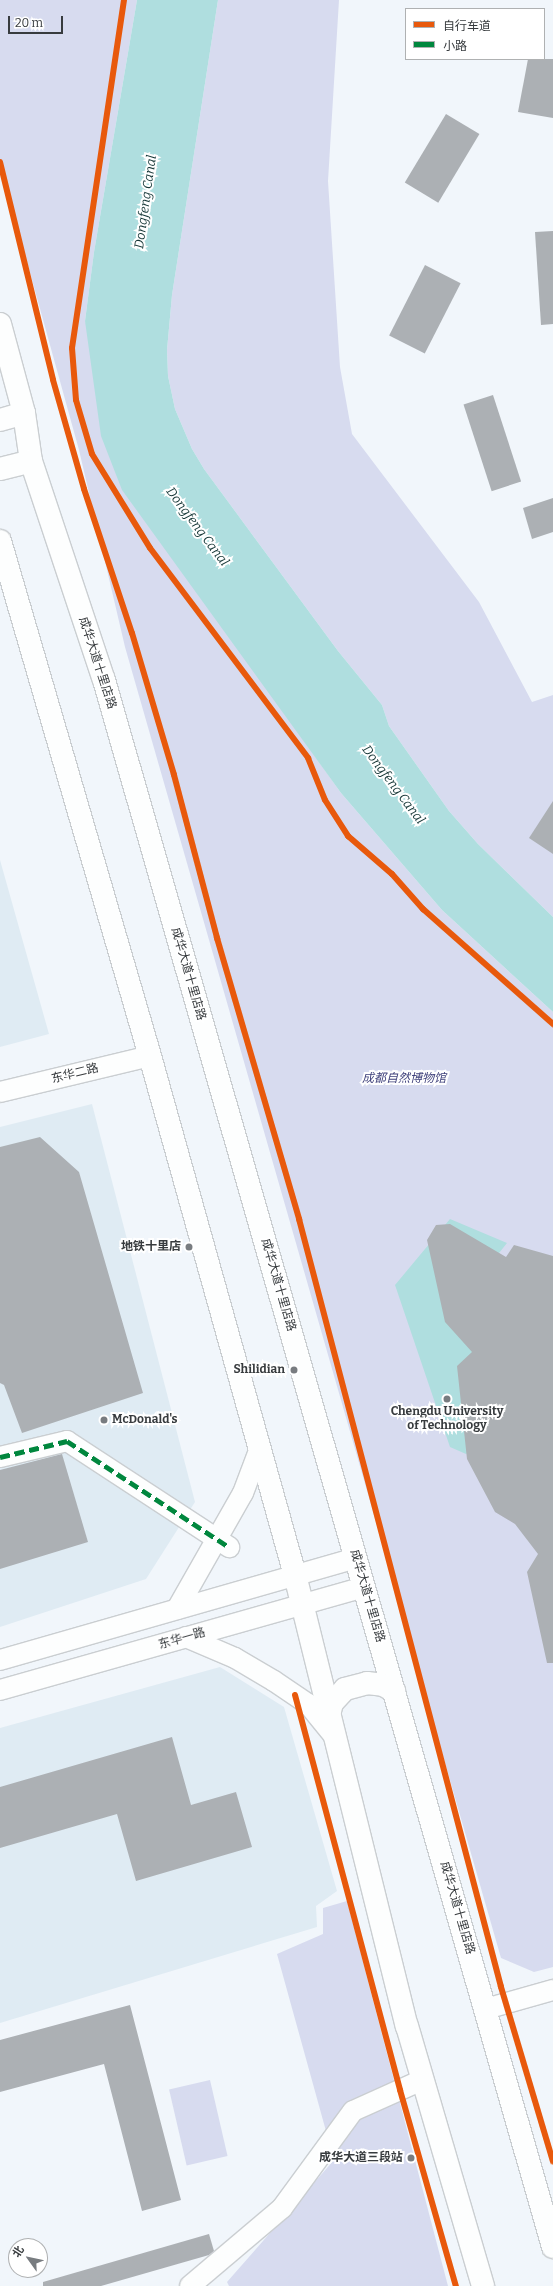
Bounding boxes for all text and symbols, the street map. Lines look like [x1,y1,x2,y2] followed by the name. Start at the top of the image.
[10,8,65,34] scale bar
[405,8,545,60] legend
[15,16,43,30] text: 20 m
[443,19,491,33] text: 自行车道
[443,39,467,53] text: 小路
[132,154,160,250] water label: Dongfeng Canal
[162,485,232,569] water label: Dongfeng Canal
[75,615,119,711] street label: 成华大道十里店路
[358,743,428,827] water label: Dongfeng Canal
[168,926,208,1022] street label: 成华大道十里店路
[50,1061,100,1087] street label: 东华二路
[362,1072,446,1086] park label: 成都自然博物馆
[258,1237,298,1333] street label: 成华大道十里店路
[121,1240,181,1254] place label: 地铁十里店
[184,1242,194,1252] marker: 地铁十里店
[233,1363,285,1377] place label: Shilidian
[288,1364,300,1376] marker: Shilidian
[442,1394,452,1404] marker: Chengdu University of Technology
[391,1405,503,1433] place label: Chengdu University of Technology
[112,1413,177,1427] place label: McDonald's
[99,1415,109,1425] marker: McDonald's
[347,1548,387,1644] street label: 成华大道十里店路
[157,1625,207,1653] street label: 东华一路
[437,1860,477,1956] street label: 成华大道十里店路
[319,2151,403,2165] place label: 成华大道三段站
[406,2153,416,2163] marker: 成华大道三段站
[8,2238,48,2278] north arrow
[10,2244,27,2260] text: 北

